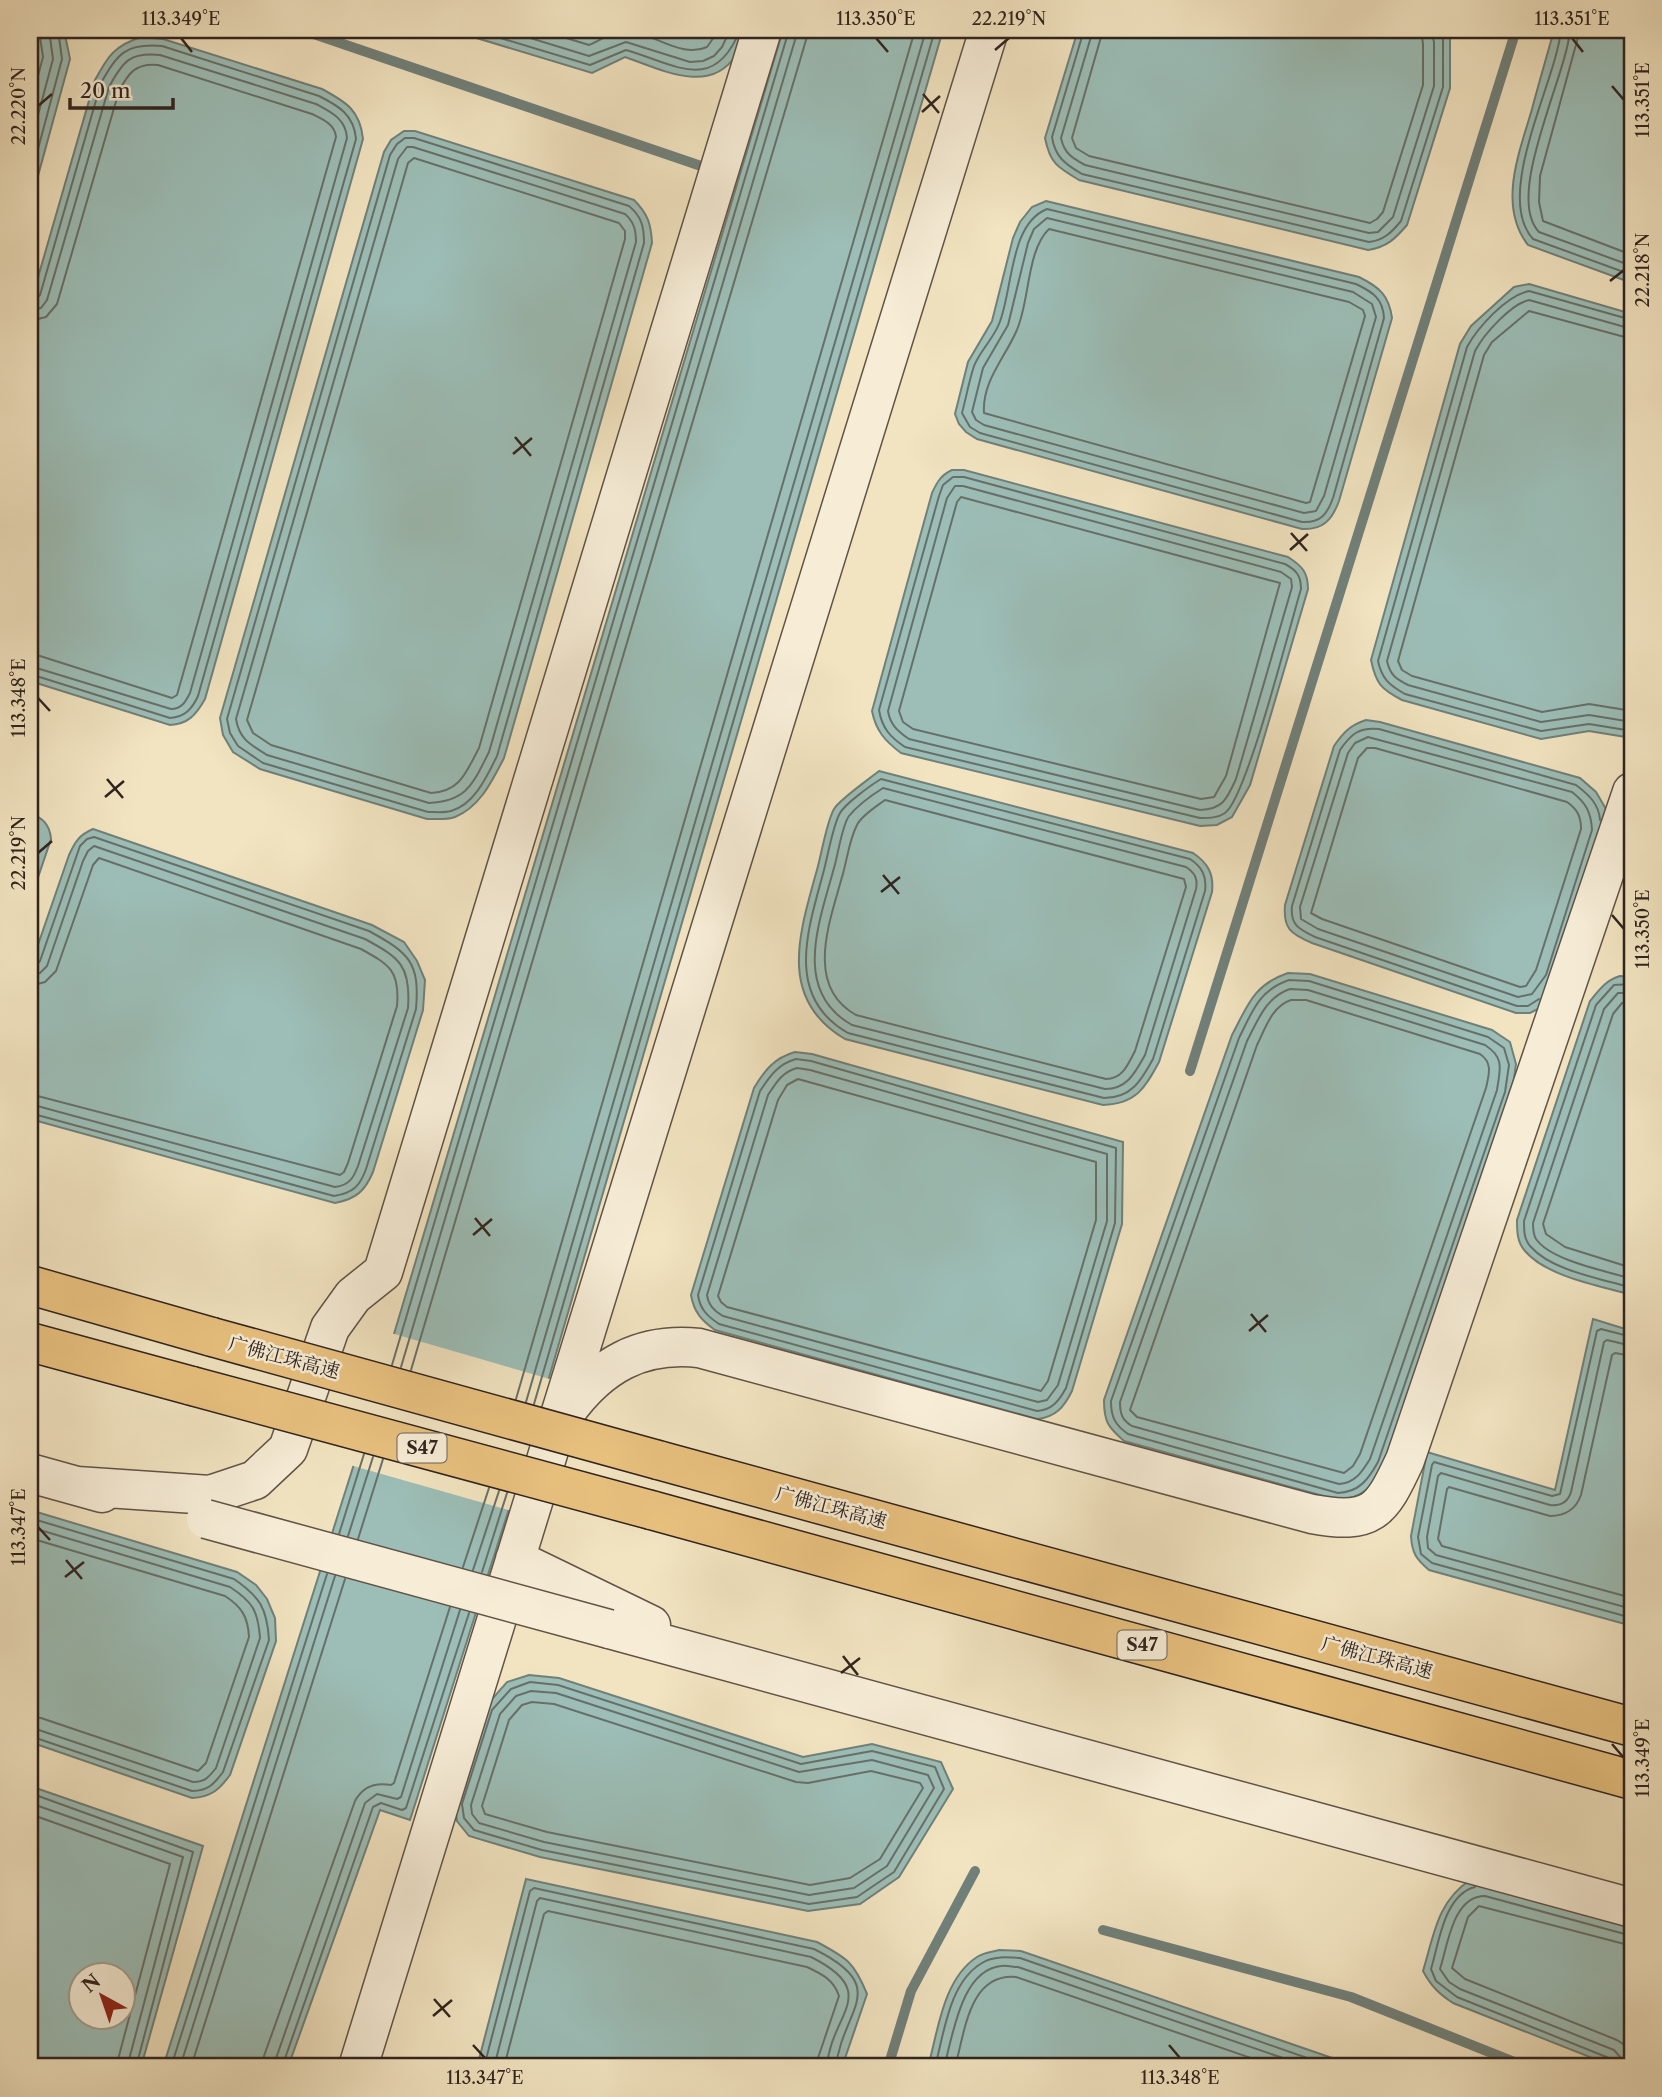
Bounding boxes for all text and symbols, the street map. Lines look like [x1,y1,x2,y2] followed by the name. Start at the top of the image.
[141,8,221,30] text: 113.349°E
[836,8,916,30] text: 113.350°E
[972,8,1047,30] text: 22.219°N
[1534,8,1610,30] text: 113.351°E
[1632,62,1654,138] text: 113.351°E
[70,66,173,110] scale bar
[8,67,30,145] text: 22.220°N
[80,78,131,103] text: 20 m
[1632,232,1654,307] text: 22.218°N
[8,658,30,738] text: 113.348°E
[8,815,30,890] text: 22.219°N
[1632,889,1654,969] text: 113.350°E
[226,1332,342,1383] street label: 广佛江珠高速
[398,1434,446,1462] road number: S47
[773,1482,889,1533] street label: 广佛江珠高速
[8,1488,30,1566] text: 113.347°E
[1118,1630,1166,1660] road number: S47
[1319,1632,1435,1683] street label: 广佛江珠高速
[1632,1718,1654,1798] text: 113.349°E
[66,1960,136,2030] north arrow
[78,1969,105,1997] text: N
[446,2067,524,2089] text: 113.347°E
[1140,2067,1220,2089] text: 113.348°E

